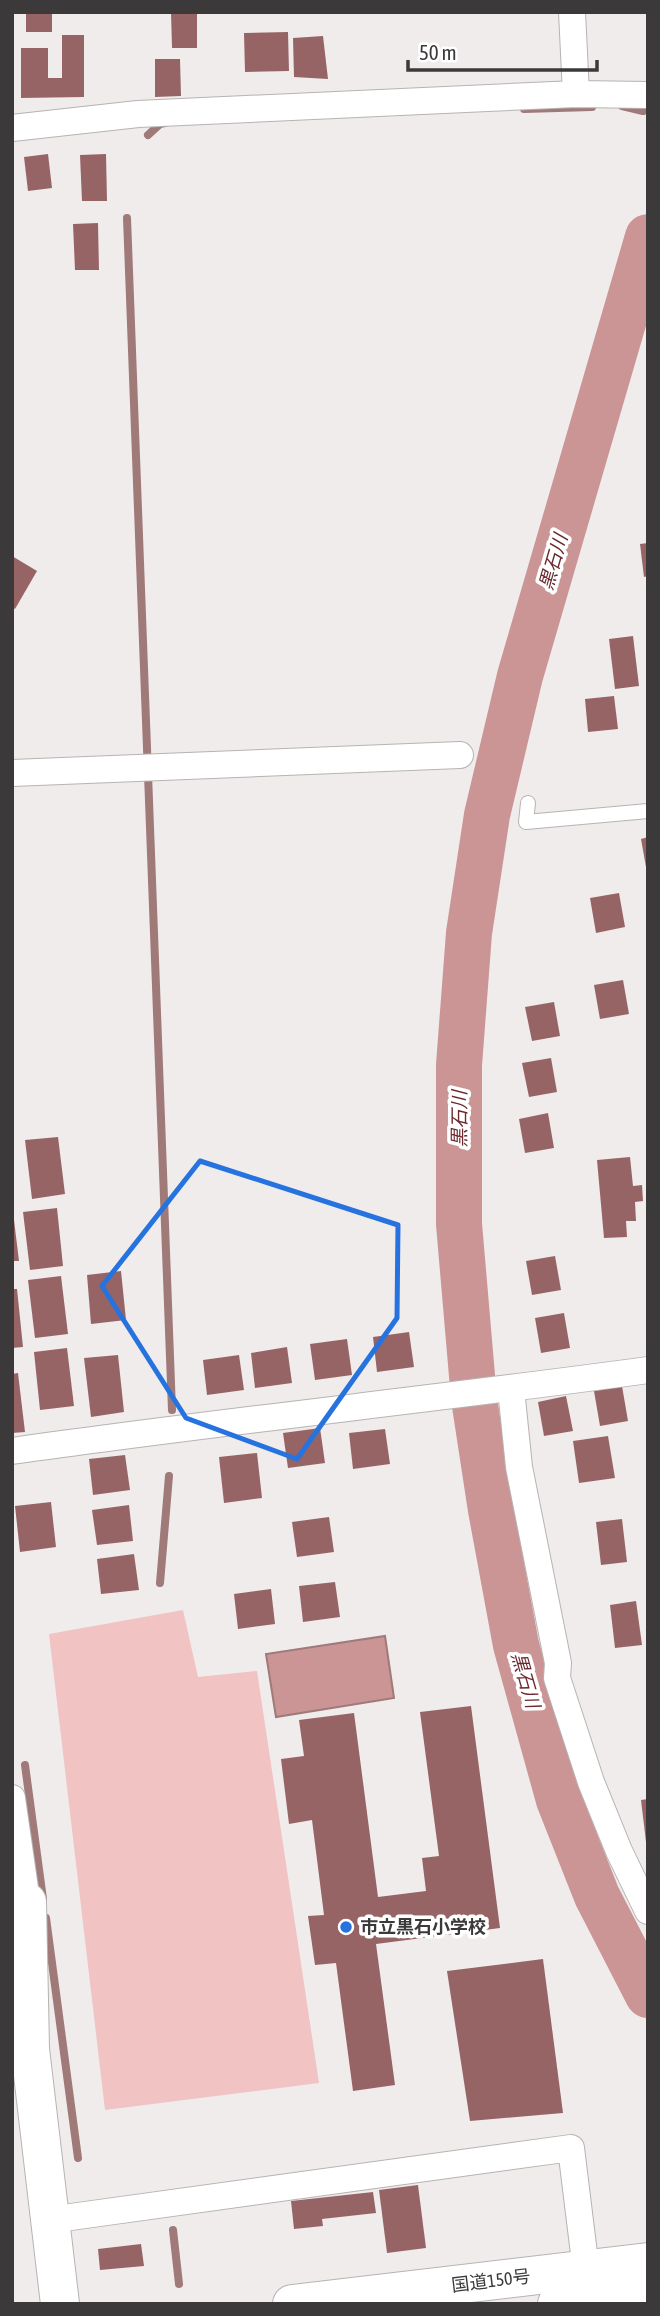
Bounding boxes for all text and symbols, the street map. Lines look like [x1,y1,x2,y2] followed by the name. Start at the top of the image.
[408,28,597,72] scale bar
[419,40,457,64] text: 50 m
[535,530,572,592] water label: 黒石川
[448,1089,470,1148] water label: 黒石川
[508,1650,545,1712] water label: 黒石川
[360,1916,486,1937] place label: 市立黒石小学校
[338,1919,354,1935] marker: 市立黒石小学校
[450,2265,532,2296] street label: 国道150号

